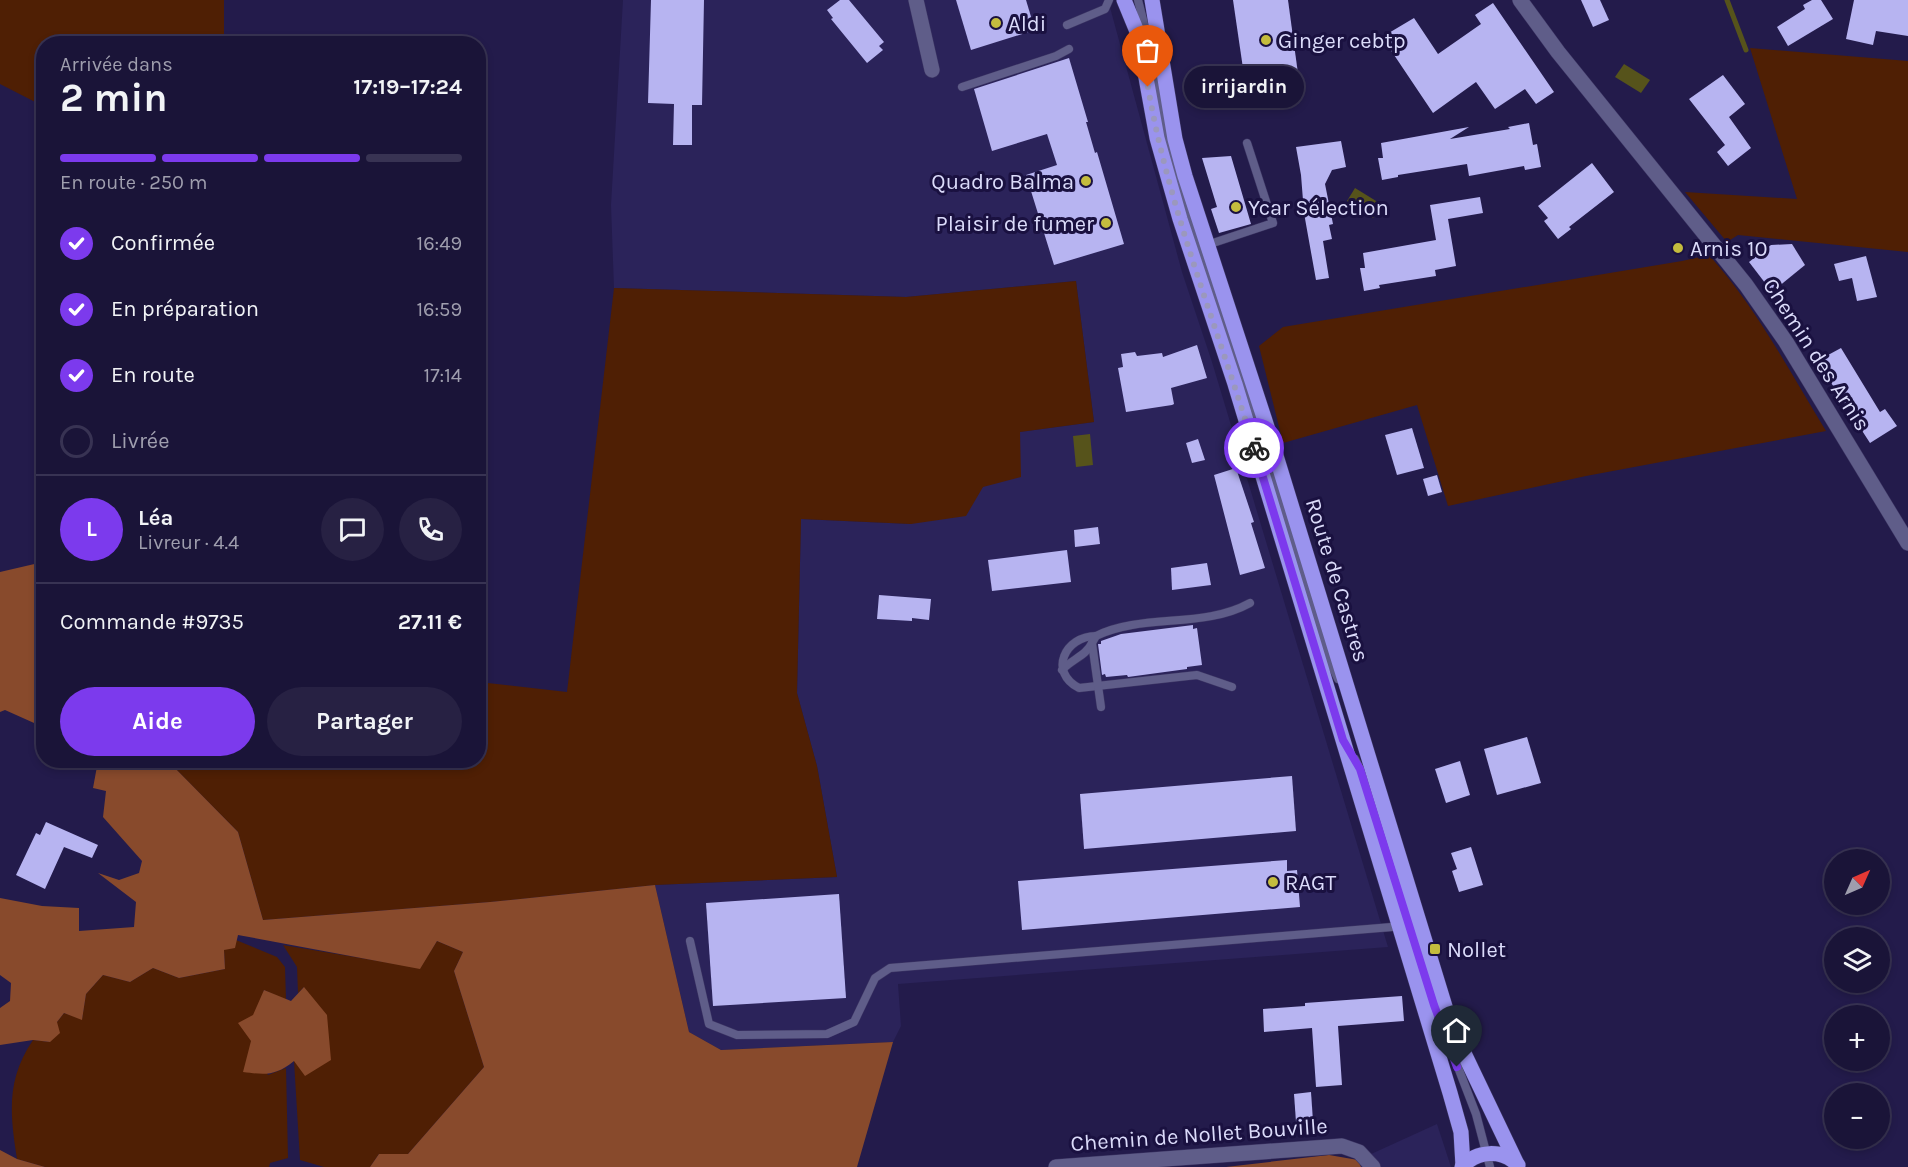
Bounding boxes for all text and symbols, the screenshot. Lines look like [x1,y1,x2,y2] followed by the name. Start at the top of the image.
[1008,11,1046,37] place label: Aldi
[989,16,1003,30] marker: Aldi
[1122,25,1173,87] pin
[1278,28,1406,54] place label: Ginger cebtp
[1259,33,1273,47] marker: Ginger cebtp
[1131,34,1164,67] icon: bag
[60,53,173,76] text: Arrivée dans
[1184,66,1304,108] callout: irrijardin
[353,74,462,100] text: 17:19–17:24
[60,75,168,121] text: 2 min
[1201,75,1287,98] text: irrijardin
[931,169,1074,195] place label: Quadro Balma
[60,171,207,194] text: En route · 250 m
[1079,174,1093,188] marker: Quadro Balma
[1248,195,1389,221] place label: Ycar Sélection
[1229,200,1243,214] marker: Ycar Sélection
[935,211,1094,237] place label: Plaisir de fumer
[1099,216,1113,230] marker: Plaisir de fumer
[60,227,93,260] icon: check
[111,230,215,256] text: Confirmée
[417,232,462,255] text: 16:49
[1690,236,1768,262] place label: Arnis 10
[1671,241,1685,255] marker: Arnis 10
[1757,273,1875,436] street label: Chemin des Arnis
[60,293,93,326] icon: check
[111,296,259,322] text: En préparation
[416,298,462,321] text: 16:59
[60,359,93,392] icon: check
[111,362,195,388] text: En route
[424,364,462,387] text: 17:14
[1224,418,1284,478] courier
[111,428,169,454] text: Livrée
[1238,432,1271,465] icon: bike
[1300,495,1374,665] street label: Route de Castres
[321,498,384,561] button: chat
[399,498,462,561] button: phone
[138,505,173,531] text: Léa
[86,516,97,542] text: L
[138,531,239,554] text: Livreur · 4.4
[60,609,244,635] text: Commande #9735
[398,609,462,635] text: 27.11 €
[60,687,255,756] button: Aide
[267,687,462,756] button: Partager
[1824,849,1890,915] north arrow
[1824,849,1890,1149] map controls
[1285,870,1336,896] place label: RAGT
[1266,875,1280,889] marker: RAGT
[1824,927,1890,993] button: layers
[1447,937,1506,963] place label: Nollet
[1428,942,1442,956] marker: Nollet
[1431,1005,1482,1067] pin
[1824,1005,1890,1071] button: +
[1440,1014,1473,1047] icon: home
[1824,1083,1890,1149] button: −
[1070,1113,1329,1157] street label: Chemin de Nollet Bouville

